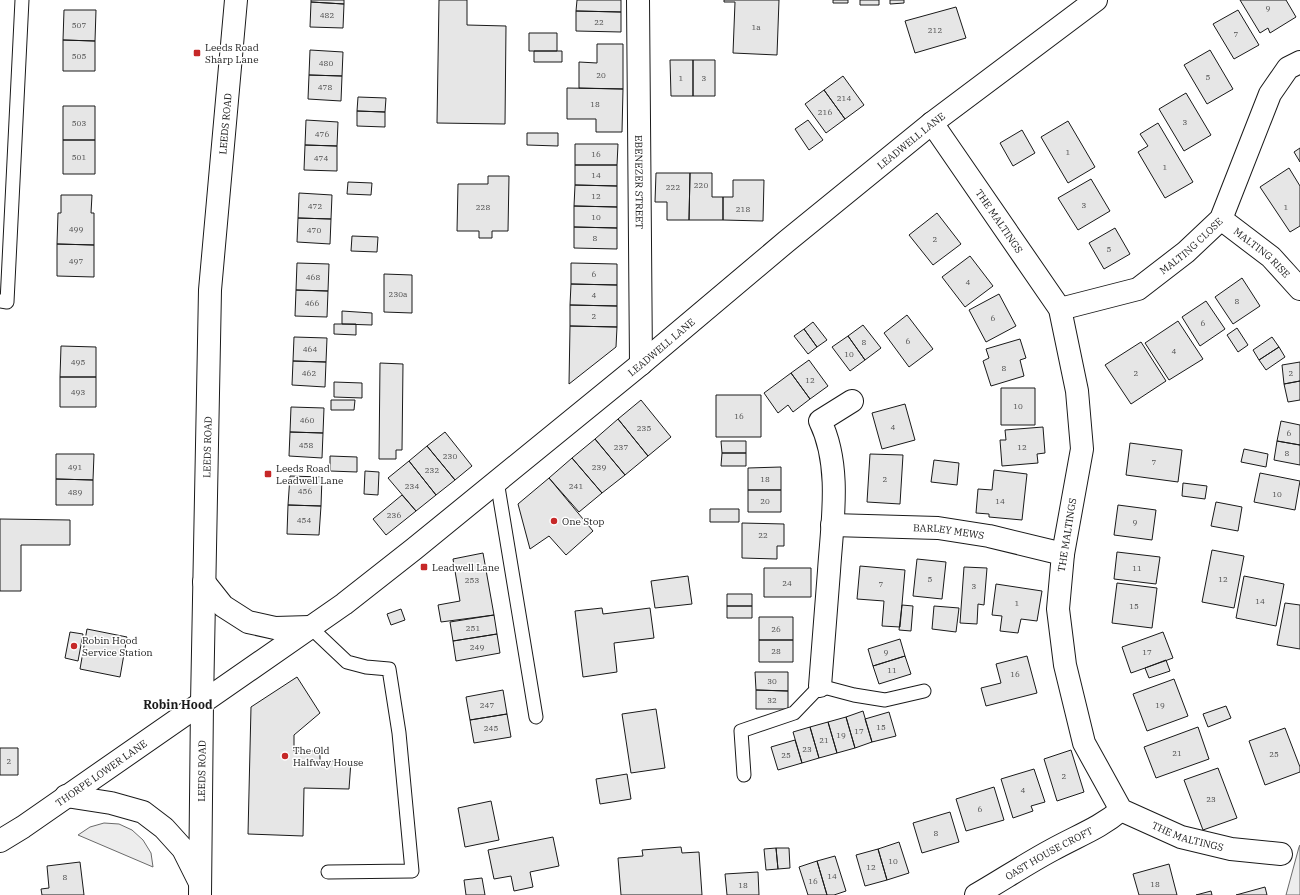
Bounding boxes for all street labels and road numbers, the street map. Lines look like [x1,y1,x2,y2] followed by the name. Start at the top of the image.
[216,93,234,155] street label: LEEDS ROAD
[874,109,947,172] street label: LEADWELL LANE
[633,135,646,230] street label: EBENEZER STREET
[973,186,1026,256] street label: THE MALTINGS
[1157,214,1225,277] street label: MALTING CLOSE
[1231,225,1293,280] street label: MALTING RISE
[625,315,697,379] street label: LEADWELL LANE
[200,416,214,478] street label: LEEDS ROAD
[1055,497,1079,573] street label: THE MALTINGS
[913,521,985,542] street label: BARLEY MEWS
[53,736,149,809] street label: THORPE LOWER LANE
[194,740,208,802] street label: LEEDS ROAD
[1150,818,1225,854] street label: THE MALTINGS
[1002,823,1095,883] street label: OAST HOUSE CROFT

